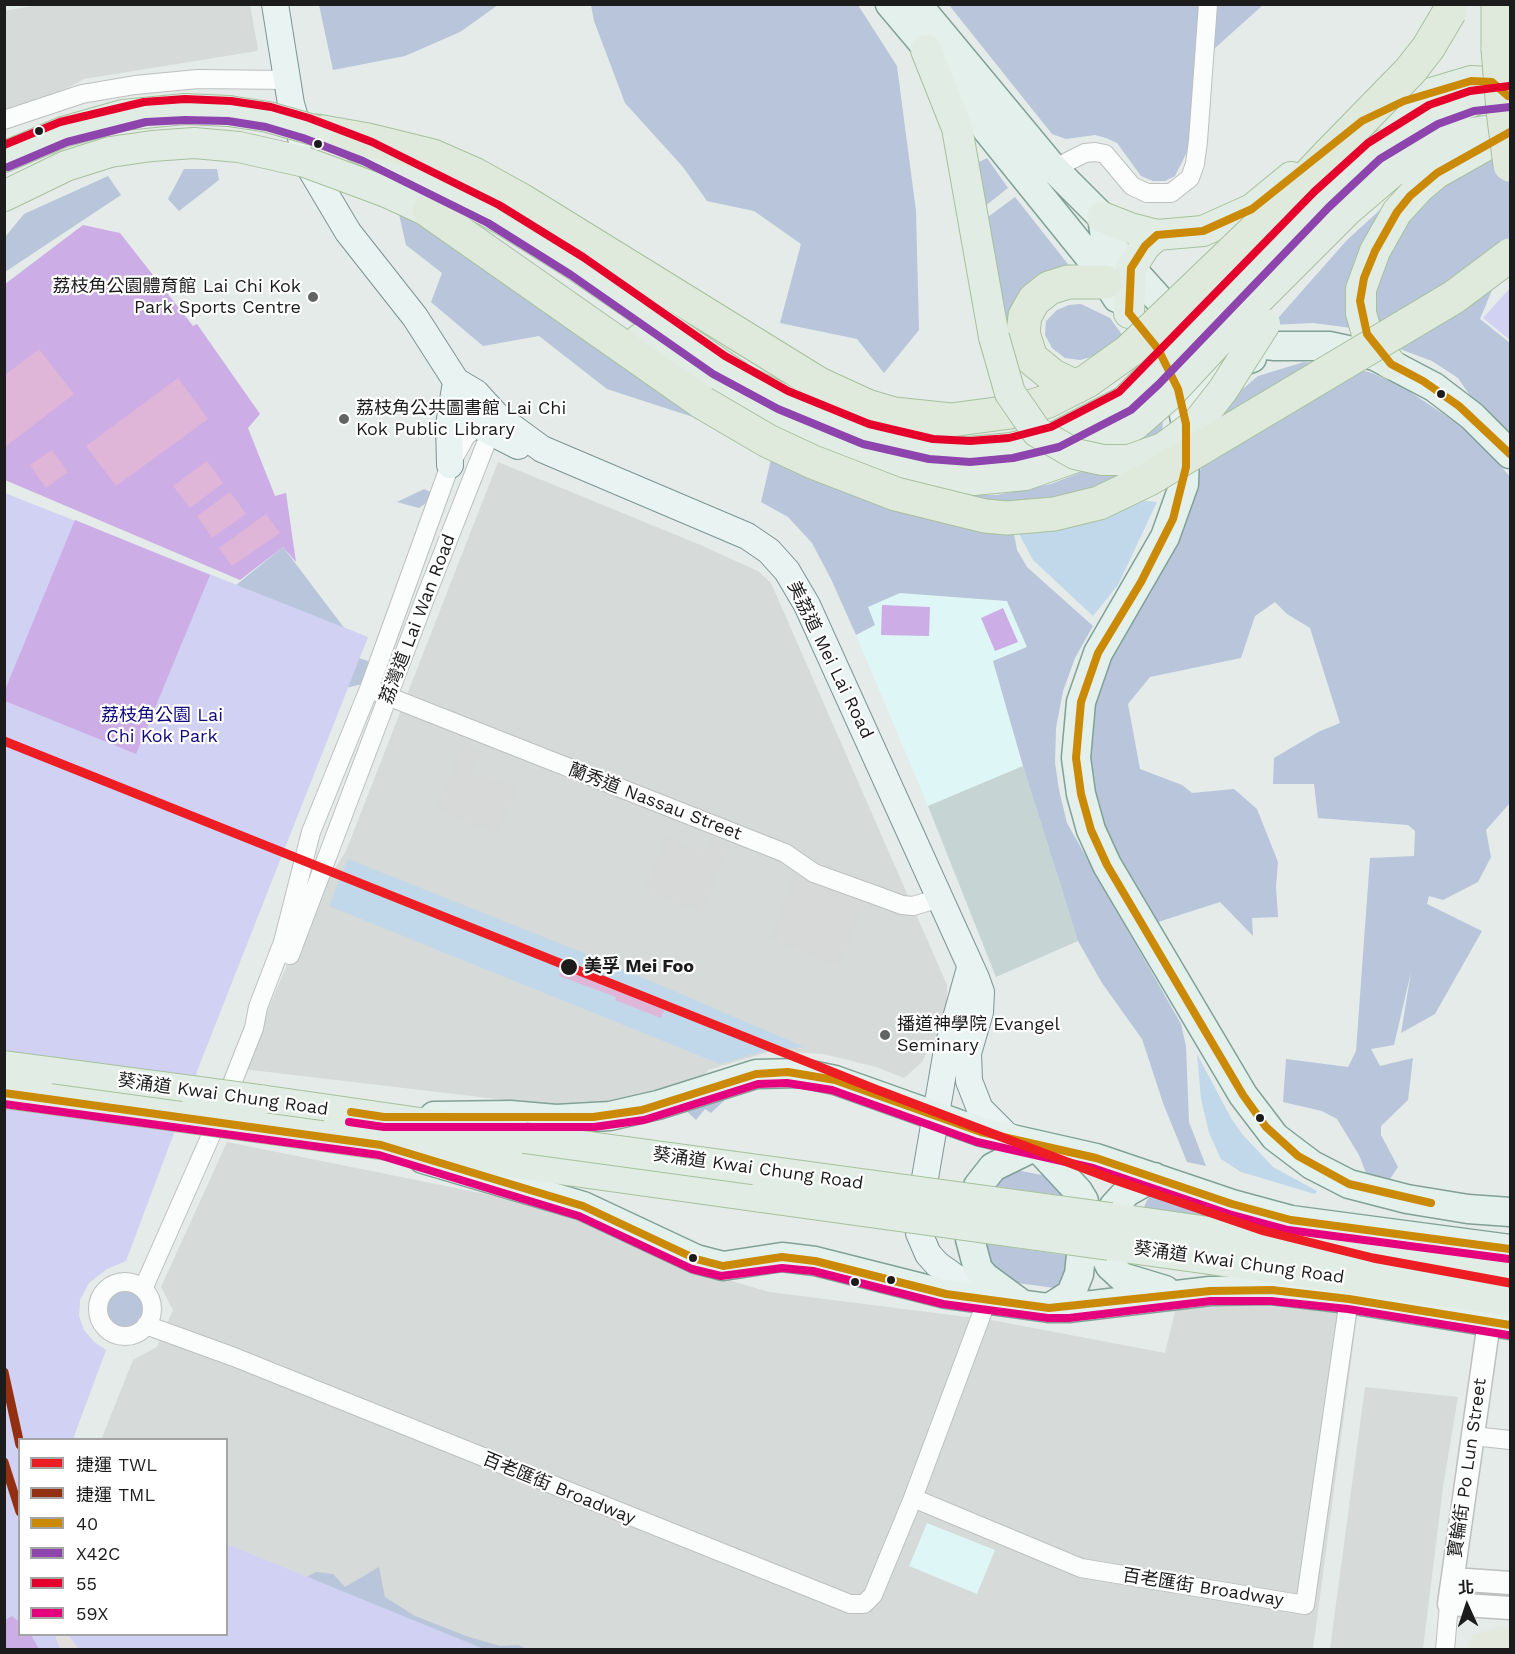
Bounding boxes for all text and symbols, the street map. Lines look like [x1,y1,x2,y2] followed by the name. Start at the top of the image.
[33,125,45,137] unlabelled marker
[312,138,324,150] unlabelled marker
[53,276,301,318] place label: 荔枝角公園體育館 Lai Chi Kok Park Sports Centre
[306,290,320,304] marker: 荔枝角公園體育館 Lai Chi Kok Park Sports Centre
[1435,388,1447,400] unlabelled marker
[356,398,566,440] place label: 荔枝角公共圖書館 Lai Chi Kok Public Library
[337,412,351,426] marker: 荔枝角公共圖書館 Lai Chi Kok Public Library
[376,531,460,707] street label: 荔灣道 Lai Wan Road
[782,578,878,742] street label: 美荔道 Mei Lai Road
[101,705,223,748] park label: 荔枝角公園 Lai Chi Kok Park
[565,759,745,845] street label: 蘭秀道 Nassau Street
[584,956,694,978] place label: 美孚 Mei Foo
[559,957,579,977] marker: 美孚 Mei Foo
[897,1014,1060,1056] place label: 播道神學院 Evangel Seminary
[878,1028,892,1042] marker: 播道神學院 Evangel Seminary
[116,1070,330,1120] street label: 葵涌道 Kwai Chung Road
[1254,1112,1266,1124] unlabelled marker
[651,1144,865,1194] street label: 葵涌道 Kwai Chung Road
[1132,1238,1346,1288] street label: 葵涌道 Kwai Chung Road
[687,1252,699,1264] unlabelled marker
[885,1274,897,1286] unlabelled marker
[849,1276,861,1288] unlabelled marker
[1445,1377,1491,1559] street label: 寶輪街 Po Lun Street
[18,1438,228,1636] legend
[479,1448,639,1530] street label: 百老匯街 Broadway
[76,1454,157,1475] text: 捷運 TWL
[76,1484,155,1505] text: 捷運 TML
[76,1513,98,1534] text: 40
[76,1543,120,1564] text: X42C
[1121,1565,1285,1611] street label: 百老匯街 Broadway
[76,1573,97,1594] text: 55
[1437,1576,1497,1636] north arrow
[1458,1578,1475,1597] text: 北
[76,1603,108,1624] text: 59X

